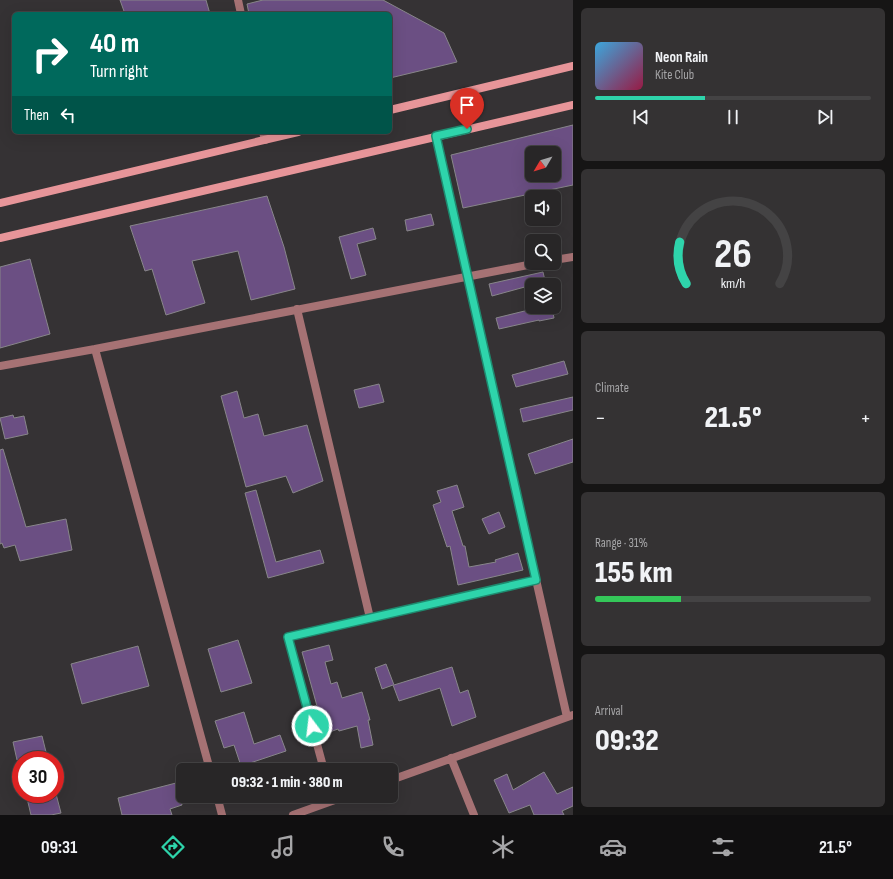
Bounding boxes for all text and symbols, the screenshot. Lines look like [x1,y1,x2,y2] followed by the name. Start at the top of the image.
[90,27,139,60] text: 40 m
[24,28,76,80] icon: right
[655,48,708,67] text: Neon Rain
[90,61,148,82] text: Turn right
[655,67,694,83] text: Kite Club
[450,88,484,129] pin
[456,94,478,116] icon: arrive
[57,104,79,126] icon: left
[24,106,49,125] text: Then
[630,106,652,128] icon: previous
[722,106,744,128] icon: pause
[814,106,836,128] icon: next
[525,146,561,182] north arrow
[525,146,561,314] map controls
[525,190,561,226] button: sound
[714,230,752,279] text: 26
[525,234,561,270] button: search
[721,275,745,292] text: km/h
[525,278,561,314] button: layers
[595,380,629,396] text: Climate
[704,400,762,436] text: 21.5°
[595,405,606,432] text: −
[860,405,871,432] text: +
[595,535,648,551] text: Range · 31%
[595,555,673,591] text: 155 km
[595,703,623,719] text: Arrival
[291,705,333,747] position arrow
[595,723,659,759] text: 09:32
[12,751,64,803] speed limit sign: 30
[231,773,343,792] text: 09:32 · 1 min · 380 m
[159,833,187,861] icon: directions
[269,833,297,861] icon: music
[379,833,407,861] icon: phone
[489,833,517,861] icon: climate
[599,833,627,861] icon: car
[709,833,737,861] icon: filters
[41,837,77,858] text: 09:31
[819,837,852,858] text: 21.5°

